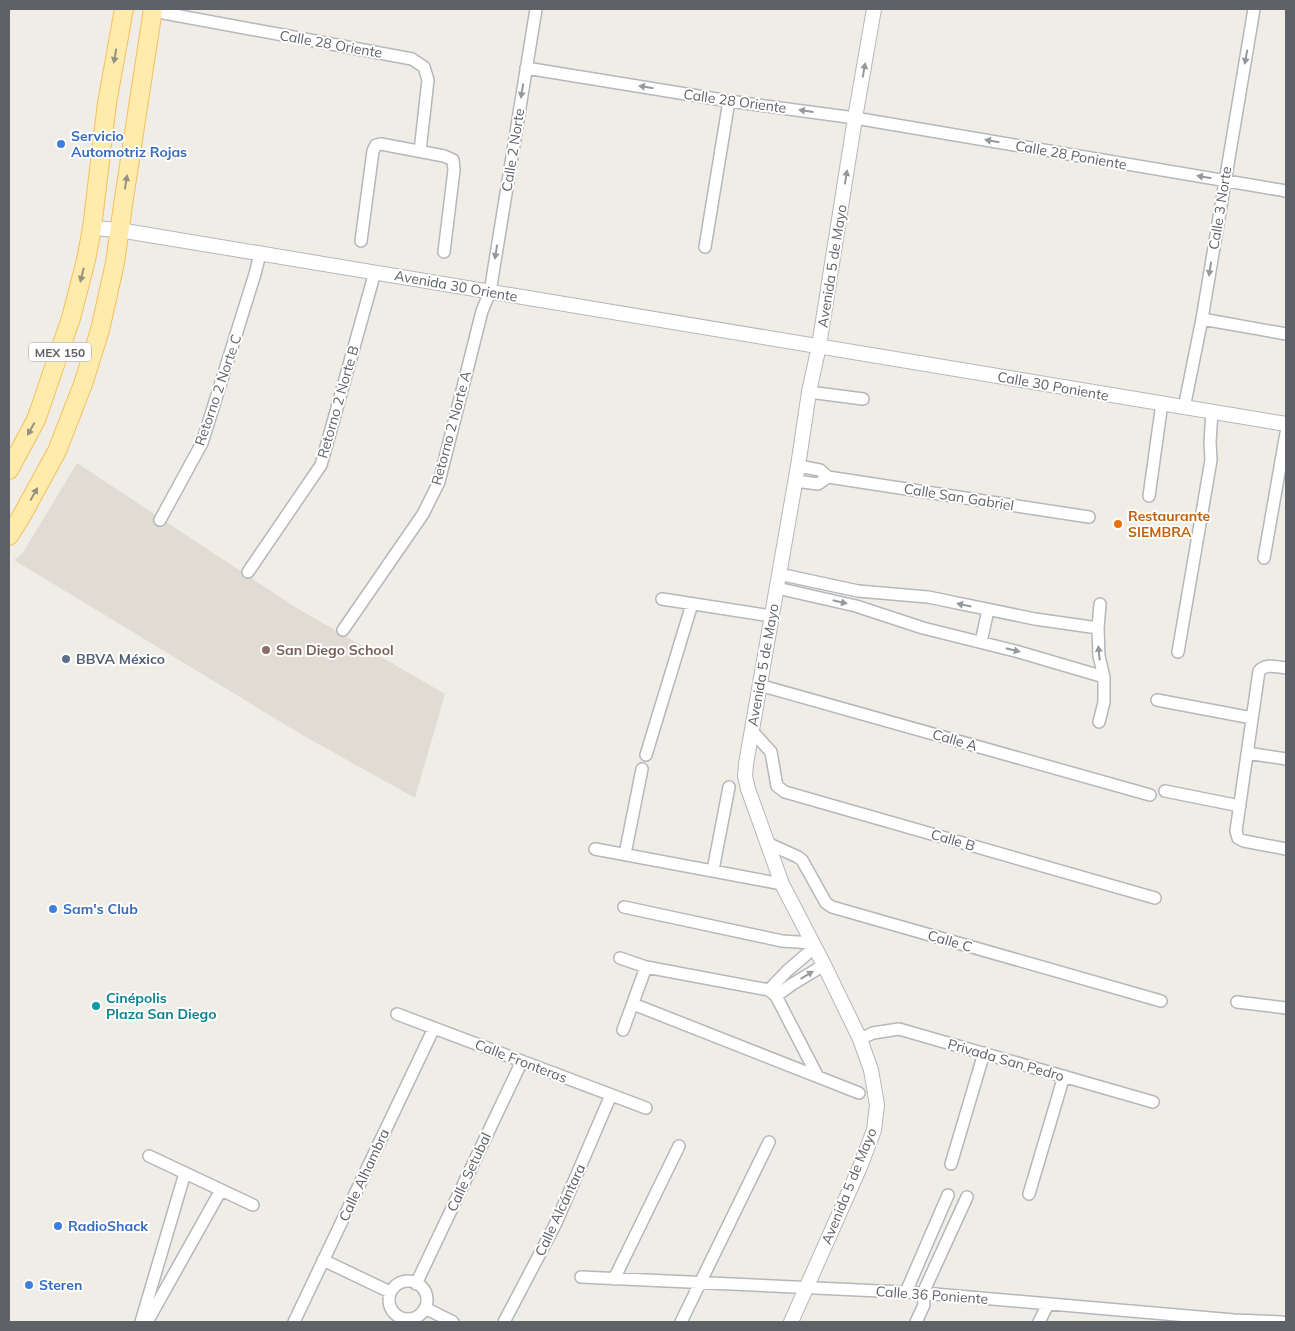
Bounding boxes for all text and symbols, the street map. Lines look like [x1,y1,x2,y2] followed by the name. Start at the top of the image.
[278,26,384,62] street label: Calle 28 Oriente
[111,48,119,64] one-way arrow
[1241,49,1249,65] one-way arrow
[860,62,868,78] one-way arrow
[637,83,653,91] one-way arrow
[518,84,526,100] one-way arrow
[682,85,788,117] street label: Calle 28 Oriente
[498,107,528,193] street label: Calle 2 Norte
[798,107,814,115] one-way arrow
[71,127,187,161] place label: Servicio Automotriz Rojas
[1014,136,1128,174] street label: Calle 28 Poniente
[983,137,999,145] one-way arrow
[55,138,67,150] marker: Servicio Automotriz Rojas
[1205,165,1235,251] street label: Calle 3 Norte
[842,169,850,185] one-way arrow
[1195,173,1211,181] one-way arrow
[123,174,131,190] one-way arrow
[813,203,851,329] street label: Avenida 5 de Mayo
[492,244,500,260] one-way arrow
[1206,261,1214,277] one-way arrow
[393,266,519,306] street label: Avenida 30 Oriente
[78,268,86,283] one-way arrow
[191,332,245,448] street label: Retorno 2 Norte C
[29,342,91,362] road number: MEX 150
[313,344,363,460] street label: Retorno 2 Norte B
[996,367,1110,405] street label: Calle 30 Poniente
[427,368,475,487] street label: Retorno 2 Norte A
[27,422,35,437] one-way arrow
[903,479,1015,515] street label: Calle San Gabriel
[29,487,38,501] one-way arrow
[1128,507,1210,541] place label: Restaurante SIEMBRA
[1112,518,1124,530] marker: Restaurante SIEMBRA
[832,598,847,606] one-way arrow
[956,601,971,609] one-way arrow
[743,602,783,728] street label: Avenida 5 de Mayo
[276,641,394,659] place label: San Diego School
[260,644,272,656] marker: San Diego School
[1095,645,1103,661] one-way arrow
[1005,646,1020,654] one-way arrow
[76,650,165,668] place label: BBVA México
[60,653,72,665] marker: BBVA México
[930,725,980,755] street label: Calle A
[929,825,977,855] street label: Calle B
[63,900,138,918] place label: Sam's Club
[47,903,59,915] marker: Sam's Club
[926,926,974,956] street label: Calle C
[801,970,814,979] one-way arrow
[106,989,216,1023] place label: Cinépolis Plaza San Diego
[90,1000,102,1012] marker: Cinépolis Plaza San Diego
[472,1035,570,1087] street label: Calle Fronteras
[946,1035,1066,1085] street label: Privada San Pedro
[817,1125,881,1247] street label: Avenida 5 de Mayo
[335,1126,393,1224] street label: Calle Alhambra
[443,1130,495,1214] street label: Calle Setubal
[531,1161,589,1259] street label: Calle Alcántara
[68,1217,148,1235] place label: RadioShack
[52,1220,64,1232] marker: RadioShack
[39,1276,82,1294] place label: Steren
[23,1279,35,1291] marker: Steren
[875,1282,989,1308] street label: Calle 36 Poniente

